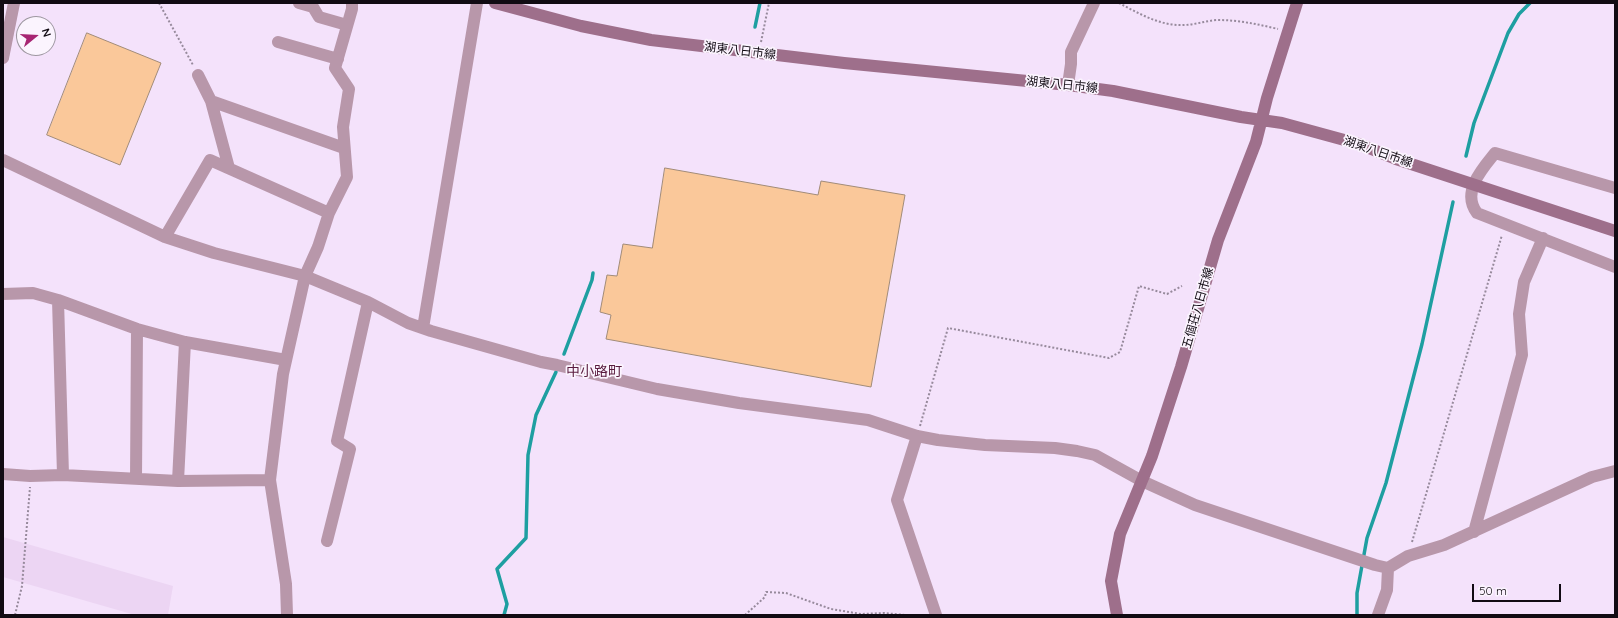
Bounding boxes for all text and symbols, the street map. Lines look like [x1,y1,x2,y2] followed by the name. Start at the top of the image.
[16,16,56,56] north arrow
[39,27,54,39] text: N
[703,39,777,63] street label: 湖東八日市線
[1025,74,1099,96] street label: 湖東八日市線
[1342,133,1414,171] street label: 湖東八日市線
[1180,266,1216,350] street label: 五個荘八日市線
[566,364,622,380] district label: 中小路町
[1474,576,1563,602] scale bar
[1479,583,1507,598] text: 50 m

